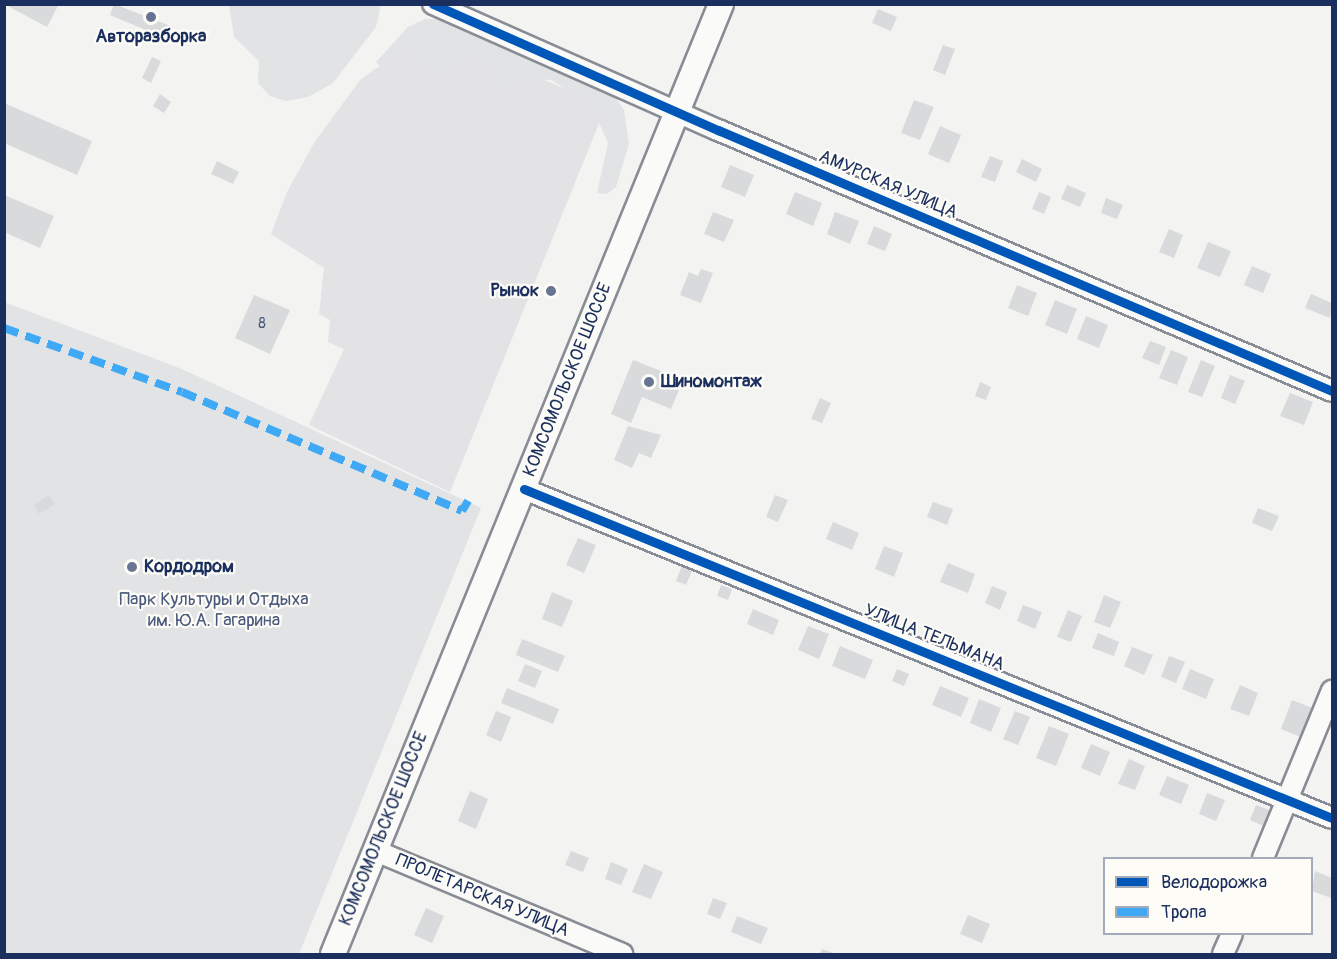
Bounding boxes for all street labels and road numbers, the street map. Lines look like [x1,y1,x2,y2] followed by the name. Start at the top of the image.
[815,146,961,224] street label: АМУРСКАЯ УЛИЦА
[519,280,617,480] street label: КОМСОМОЛЬСКОЕ ШОССЕ
[861,600,1007,676] street label: УЛИЦА ТЕЛЬМАНА
[335,729,433,929] street label: КОМСОМОЛЬСКОЕ ШОССЕ
[392,850,572,942] street label: ПРОЛЕТАРСКАЯ УЛИЦА

